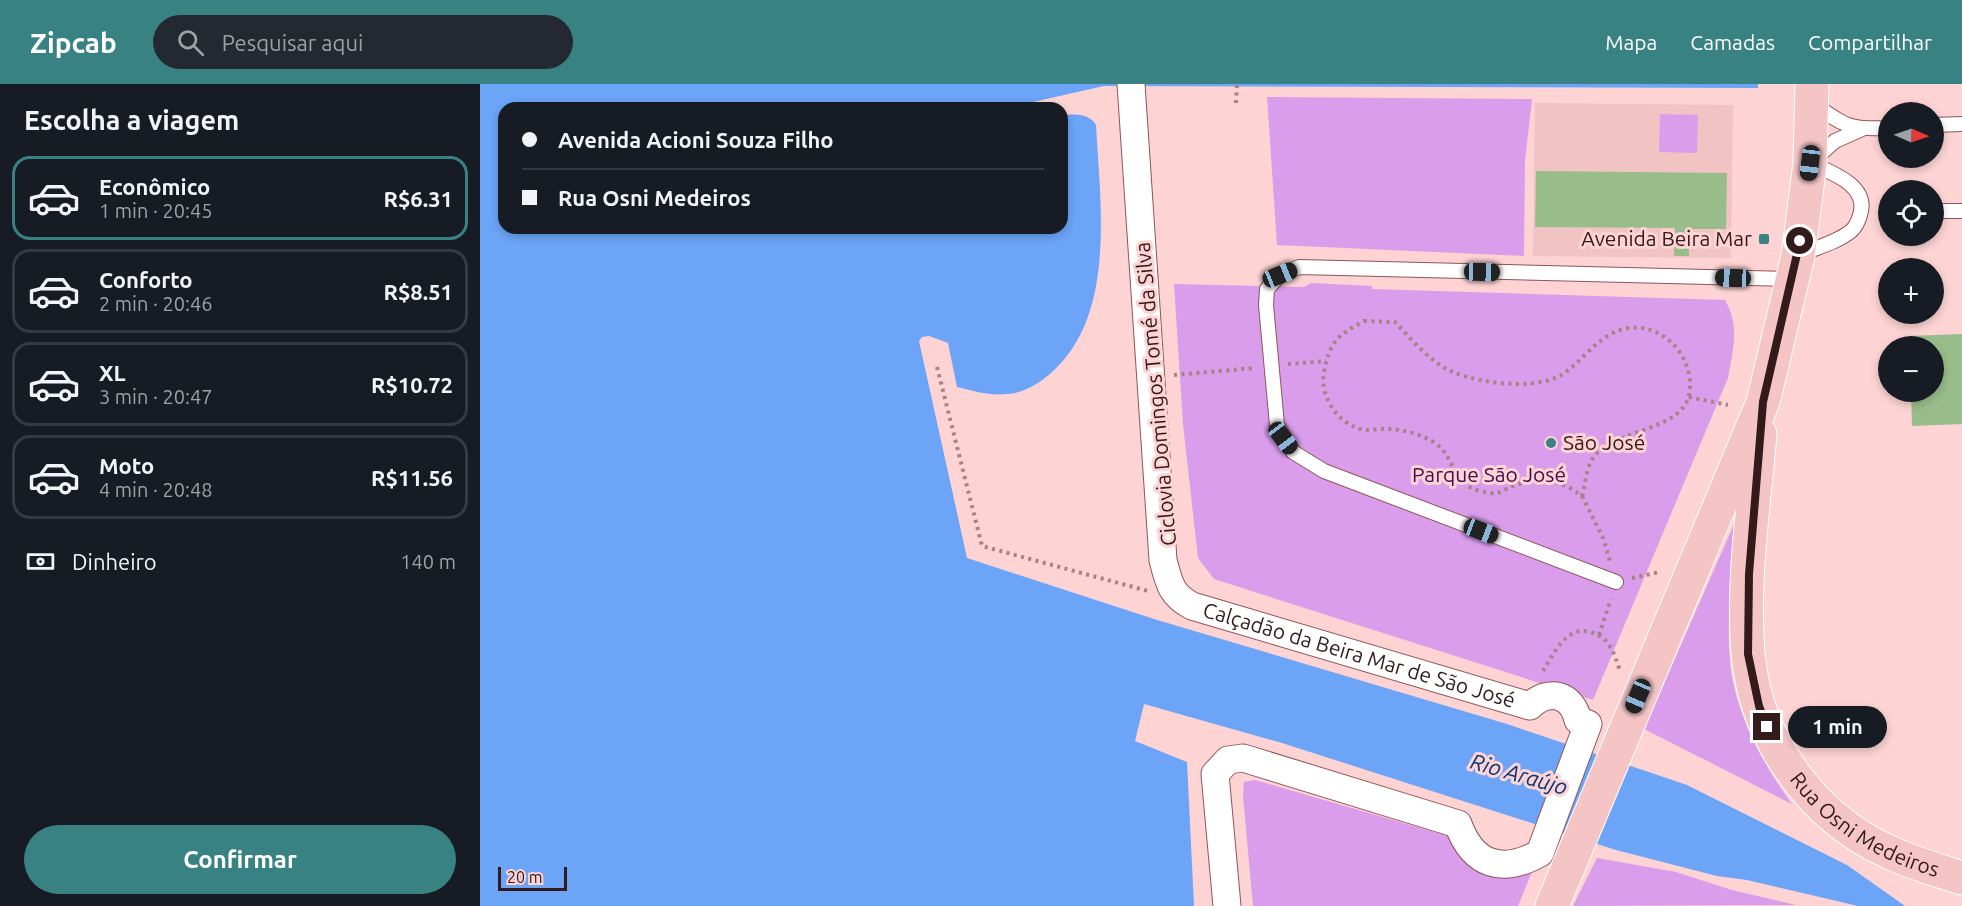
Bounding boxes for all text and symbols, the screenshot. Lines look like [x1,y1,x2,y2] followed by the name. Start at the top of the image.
[153,15,573,69] search box
[174,26,207,59] icon: search
[30,27,117,58] text: Zipcab
[222,30,363,55] text: Pesquisar aqui
[1605,30,1657,54] text: Mapa
[1690,30,1775,54] text: Camadas
[1808,30,1932,54] text: Compartilhar
[1878,102,1944,168] north arrow
[1878,102,1944,402] map controls
[24,105,239,135] text: Escolha a viagem
[558,127,834,152] text: Avenida Acioni Souza Filho
[1799,144,1821,182] car
[27,171,81,225] icon: car
[99,174,210,199] text: Econômico
[1878,180,1944,246] button: locate
[558,185,751,210] text: Rua Osni Medeiros
[384,186,453,211] text: R$6.31
[99,199,213,222] text: 1 min · 20:45
[1581,226,1752,250] place label: Avenida Beira Mar
[1786,227,1813,254] route start
[1757,232,1771,246] marker: Avenida Beira Mar
[1130,241,1180,547] street label: Ciclovia Domingos Tomé da Silva
[1878,258,1944,324] button: +
[1260,260,1300,290] car
[1464,263,1500,281] car
[27,264,81,318] icon: car
[99,267,193,292] text: Conforto
[1715,268,1751,288] car
[384,279,453,304] text: R$8.51
[99,292,213,315] text: 2 min · 20:46
[1878,336,1944,402] button: −
[27,357,81,411] icon: car
[99,360,126,385] text: XL
[371,372,453,397] text: R$10.72
[99,385,213,408] text: 3 min · 20:47
[1265,418,1301,458] car
[1563,430,1645,454] place label: São José
[1544,436,1558,450] marker: São José
[27,450,81,504] icon: car
[99,453,154,478] text: Moto
[1412,462,1566,486] park label: Parque São José
[371,465,453,490] text: R$11.56
[99,478,213,501] text: 4 min · 20:48
[1461,516,1501,546] car
[24,545,57,578] icon: cash
[72,549,157,574] text: Dinheiro
[400,550,456,573] text: 140 m
[1200,597,1518,712] street label: Calçadão da Beira Mar de São José
[1623,676,1653,716] car
[1788,706,1887,748] callout: 1 min
[1753,713,1780,740] route end
[1812,715,1863,738] text: 1 min
[1468,748,1570,799] water label: Rio Araújo
[1786,767,1943,881] street label: Rua Osni Medeiros
[24,825,456,894] button: Confirmar
[498,864,567,892] scale bar
[507,868,543,886] text: 20 m

